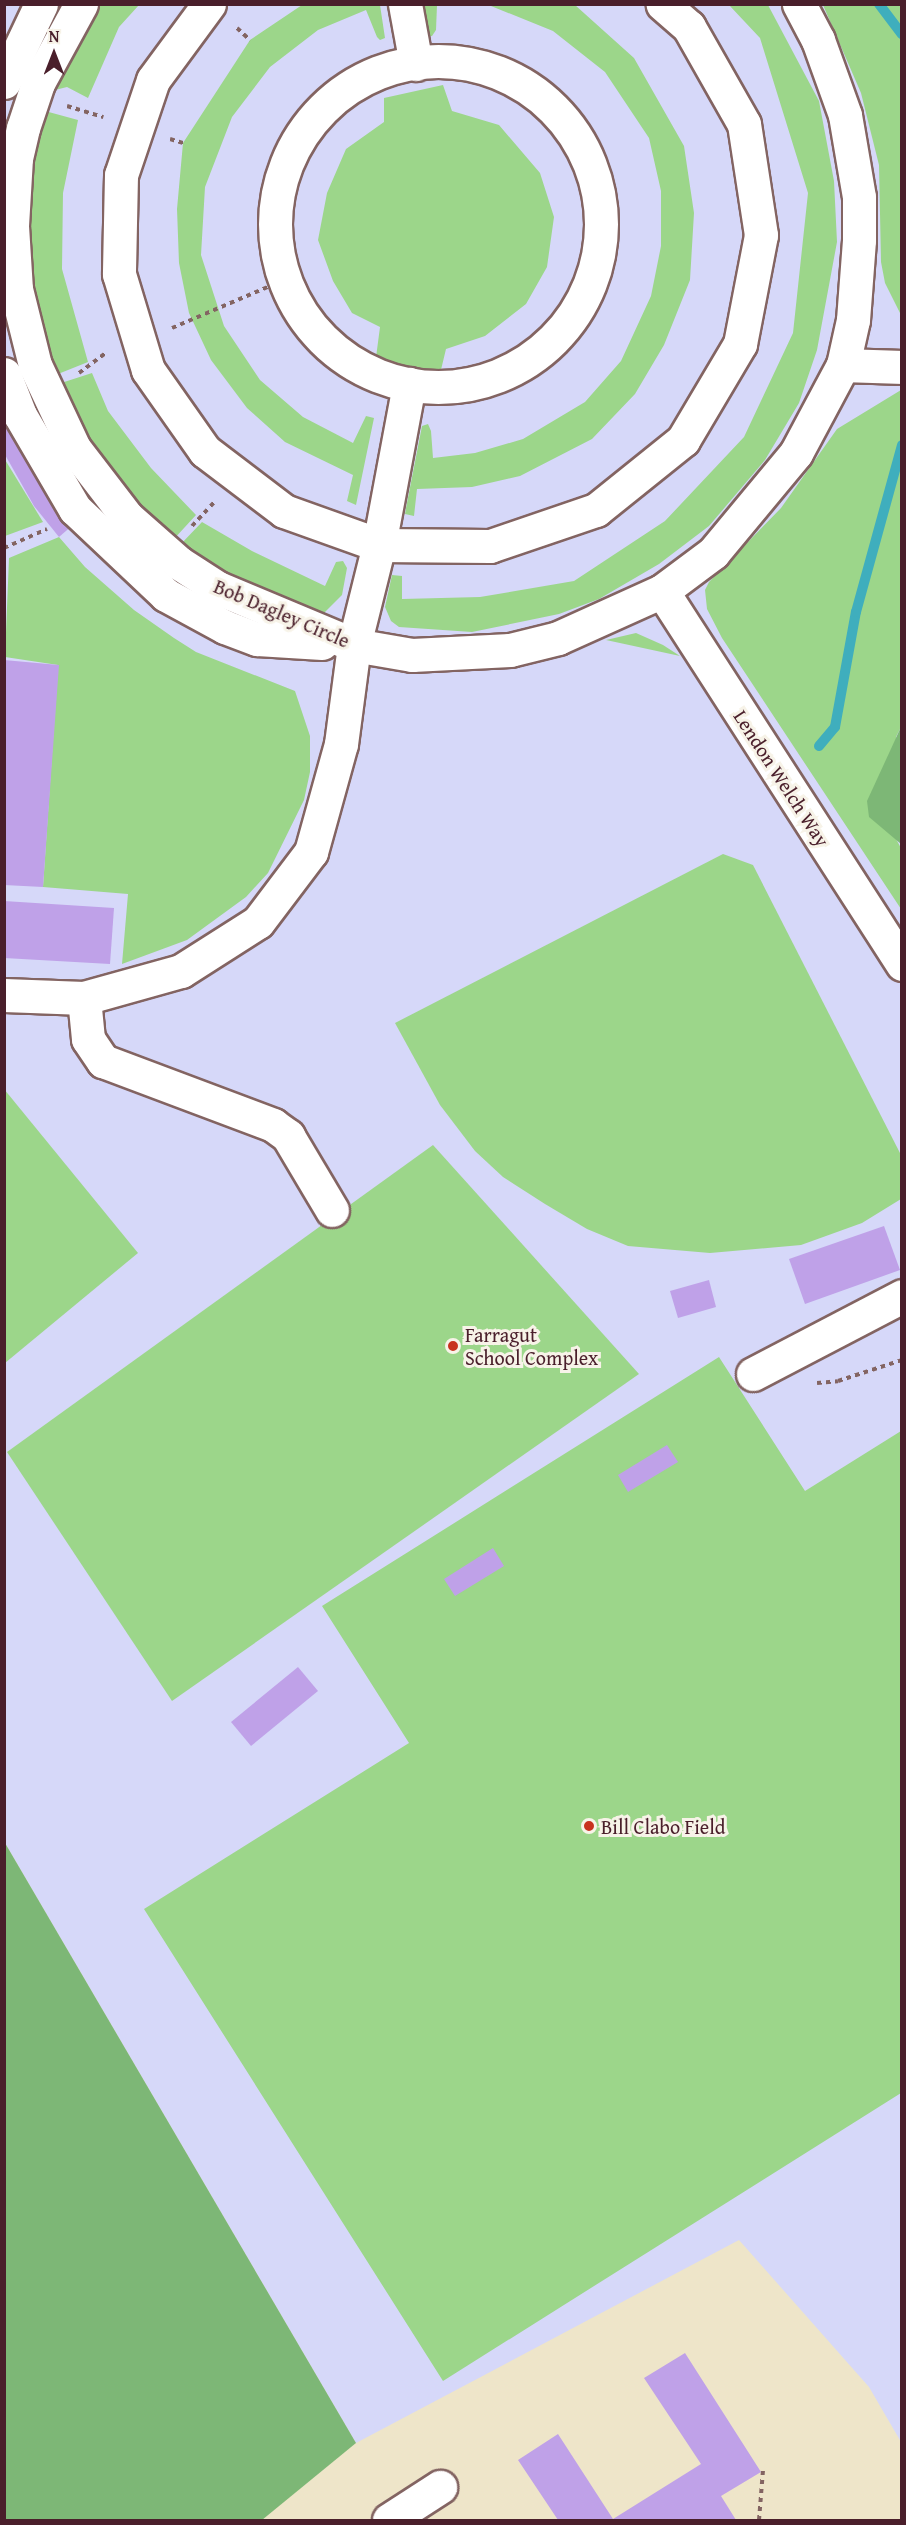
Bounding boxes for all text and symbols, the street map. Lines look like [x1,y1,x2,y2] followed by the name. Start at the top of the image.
[24,24,84,84] north arrow
[49,24,59,48] text: N
[210,574,354,652] street label: Bob Dagley Circle
[729,705,835,851] street label: Lendon Welch Way
[465,1322,598,1369] place label: Farragut School Complex
[446,1339,460,1353] marker: Farragut School Complex
[601,1814,726,1838] place label: Bill Clabo Field
[582,1819,596,1833] marker: Bill Clabo Field

